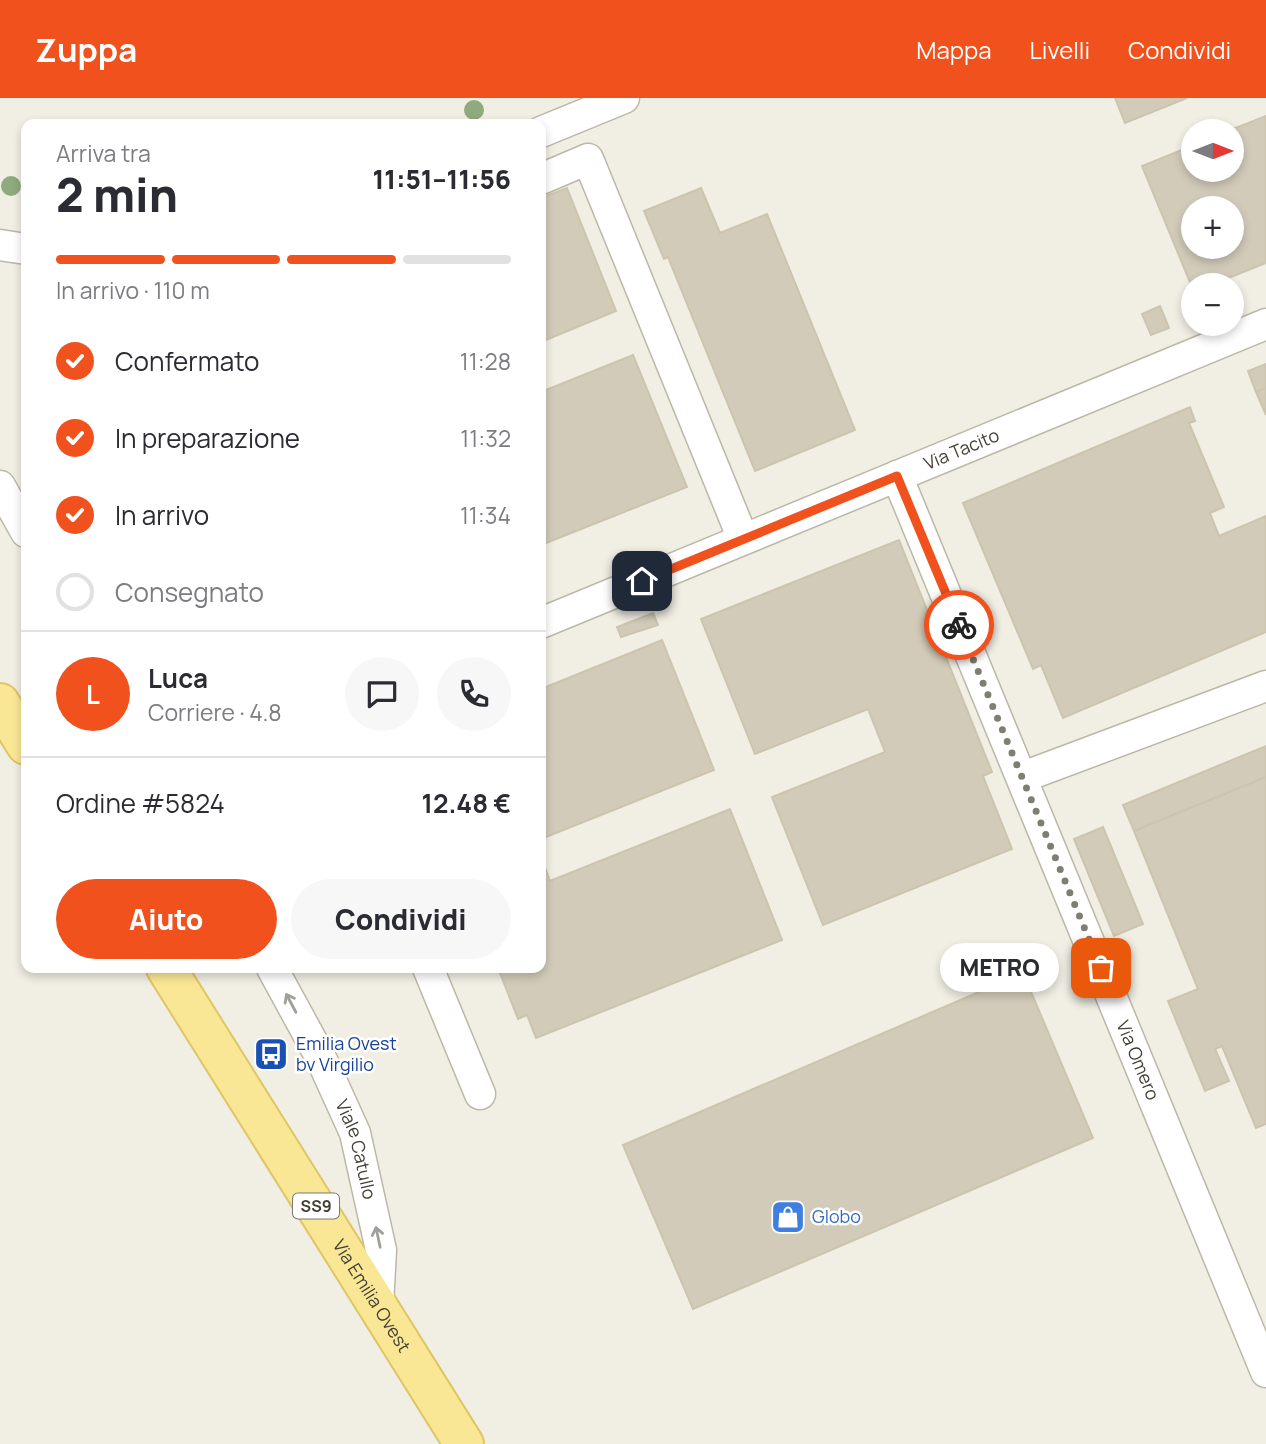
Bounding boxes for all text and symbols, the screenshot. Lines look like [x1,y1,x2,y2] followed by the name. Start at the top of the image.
[35,27,137,72] text: Zuppa
[916,33,992,66] text: Mappa
[1030,33,1090,66] text: Livelli
[1128,33,1231,66] text: Condividi
[1181,119,1244,182] north arrow
[1181,119,1244,336] map controls
[56,137,151,169] text: Arriva tra
[373,161,511,197] text: 11:51–11:56
[56,163,178,226] text: 2 min
[1181,196,1244,259] button: +
[1181,273,1244,336] button: −
[56,274,210,306] text: In arrivo · 110 m
[56,342,94,380] icon: check
[115,343,259,379] text: Confermato
[460,345,511,377] text: 11:28
[56,419,94,457] icon: check
[115,420,300,456] text: In preparazione
[460,422,511,454] text: 11:32
[920,422,1002,475] street label: Via Tacito
[56,496,94,534] icon: check
[115,497,209,533] text: In arrivo
[460,499,511,531] text: 11:34
[612,551,672,611] pin
[623,562,661,600] icon: home
[115,574,264,610] text: Consegnato
[924,590,994,660] courier
[940,606,978,644] icon: bike
[345,657,419,731] button: chat
[437,657,511,731] button: phone
[148,660,208,696] text: Luca
[86,676,100,712] text: L
[148,696,282,728] text: Corriere · 4.8
[56,785,225,821] text: Ordine #5824
[422,785,511,821] text: 12.48 €
[56,879,277,959] button: Aiuto
[291,879,511,959] button: Condividi
[1071,938,1131,998] pin
[940,944,1059,992] callout: METRO
[1082,949,1120,987] icon: bag
[959,951,1040,983] text: METRO
[284,993,297,1014] one-way arrow
[1111,1017,1166,1103] street label: Via Omero
[296,1031,397,1076] place label: Emilia Ovest bv Virgilio
[252,1035,290,1073] bus stop icon: Emilia Ovest bv Virgilio
[330,1095,382,1201] street label: Viale Catullo
[293,1194,339,1218] road number: SS9
[769,1198,807,1236] shop icon: Globo
[812,1204,861,1228] place label: Globo
[371,1226,384,1249] one-way arrow
[328,1234,417,1357] street label: Via Emilia Ovest

